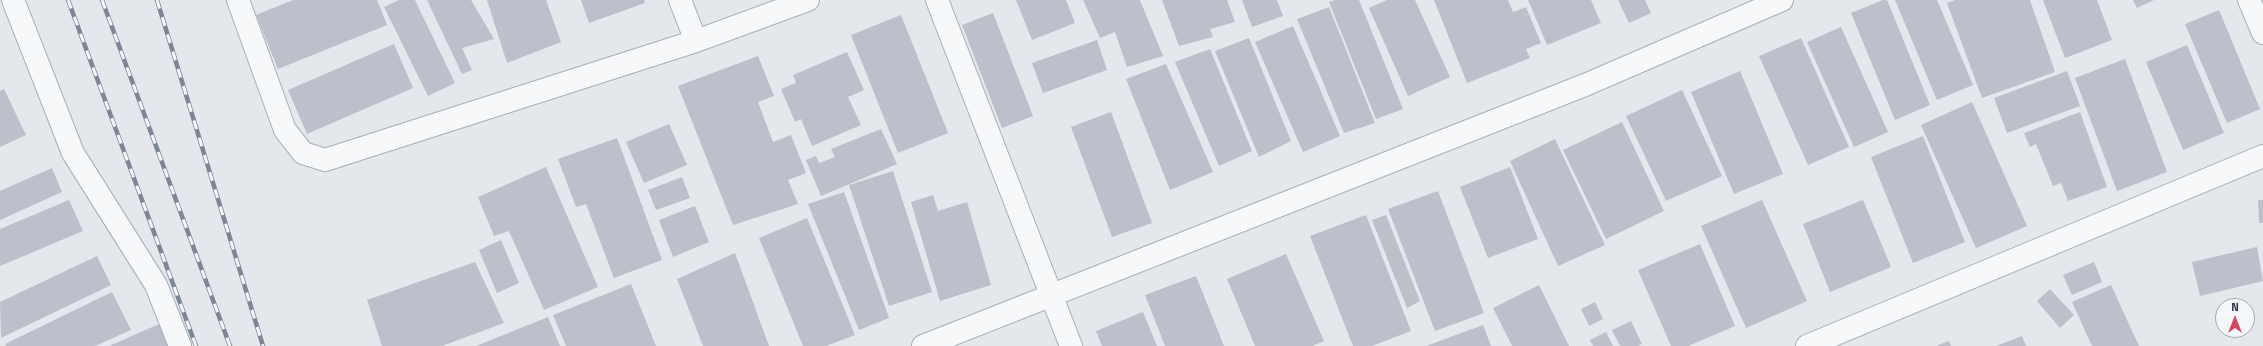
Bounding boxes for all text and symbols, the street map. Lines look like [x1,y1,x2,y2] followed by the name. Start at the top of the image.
[2215,298,2255,338] north arrow
[2231,299,2239,315] text: N

